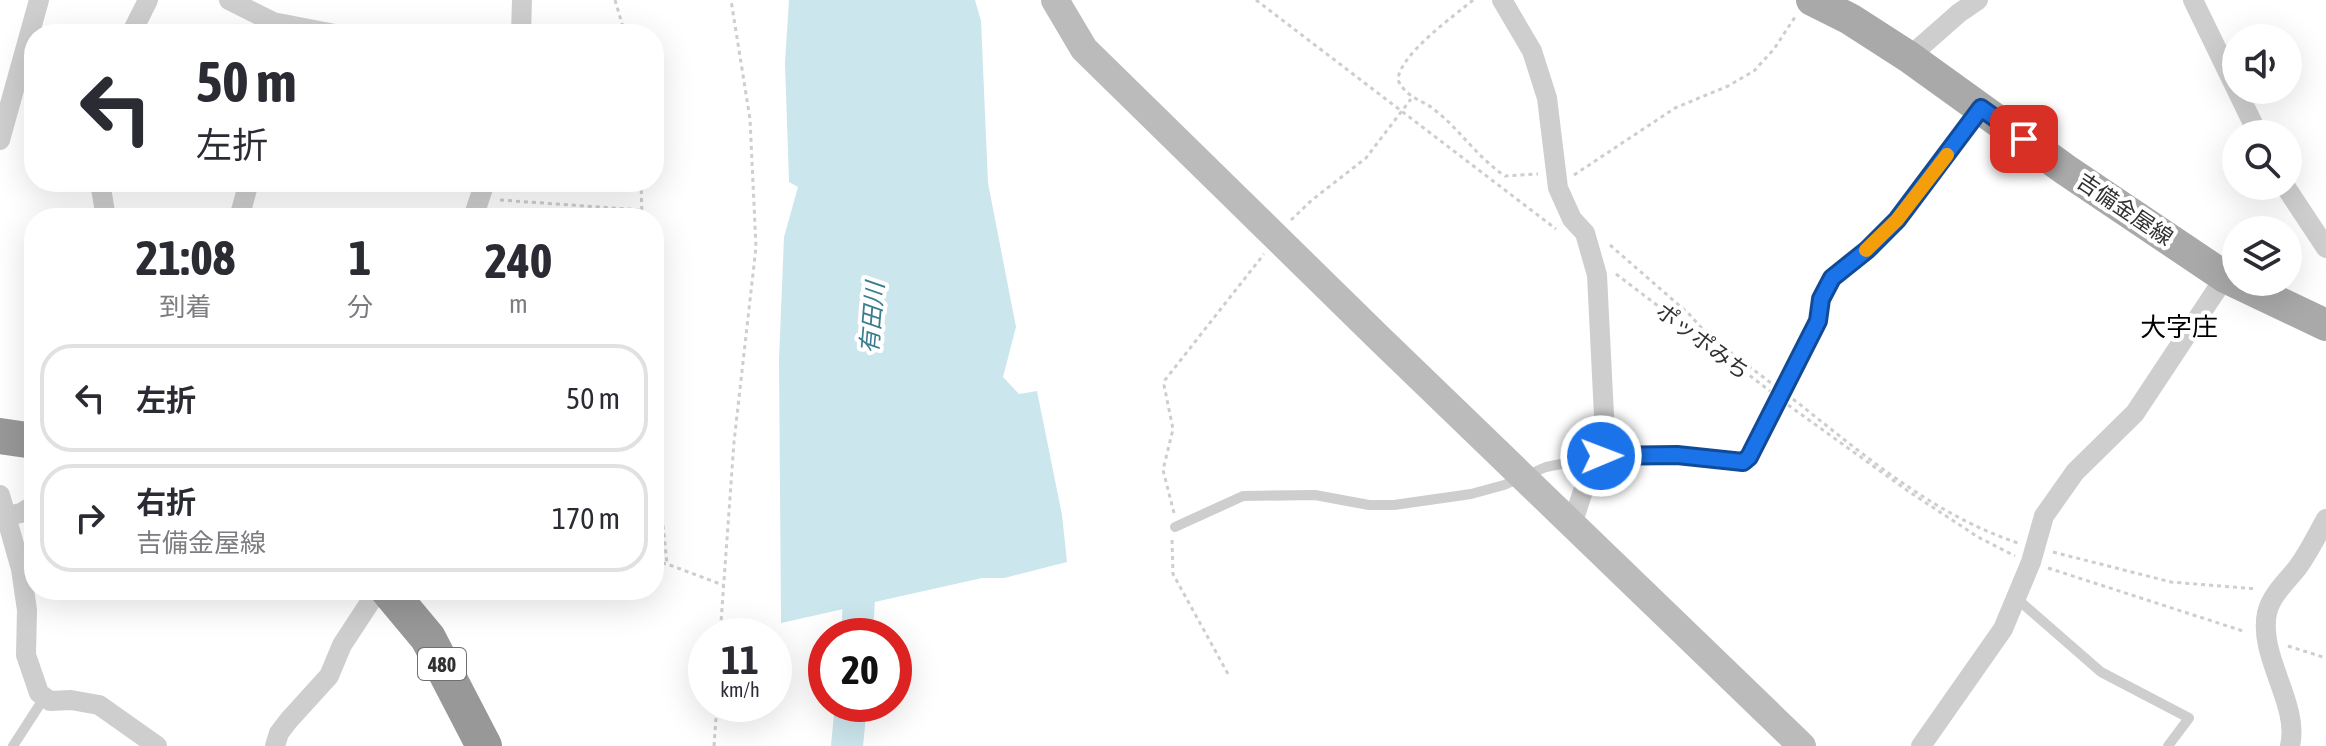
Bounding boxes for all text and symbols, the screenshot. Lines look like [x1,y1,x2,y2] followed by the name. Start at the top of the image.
[2222,24,2302,296] map controls
[2222,24,2302,104] button: sound
[196,50,297,114] text: 50 m
[64,56,168,160] icon: left
[1990,105,2058,173] pin
[2002,117,2046,161] icon: arrive
[2222,120,2302,200] button: search
[196,124,268,166] text: 左折
[2072,167,2178,251] street label: 吉備金屋線
[2222,216,2302,296] button: layers
[136,230,235,285] text: 21:08
[349,230,371,285] text: 1
[485,233,552,288] text: 240
[855,278,889,355] water label: 有田川
[509,289,528,319] text: m
[159,292,212,322] text: 到着
[347,292,373,322] text: 分
[1651,298,1755,384] street label: ポッポみち
[2140,312,2218,342] district label: 大字庄
[68,376,112,420] icon: left
[566,381,620,415] text: 50 m
[136,383,196,417] text: 左折
[1559,414,1643,498] position arrow
[136,485,196,519] text: 右折
[68,496,112,540] icon: right
[552,501,620,535] text: 170 m
[136,528,266,558] text: 吉備金屋線
[808,618,912,722] speed limit sign: 20
[721,637,759,682] text: 11
[418,648,466,680] road number: 480
[720,678,760,701] text: km/h

